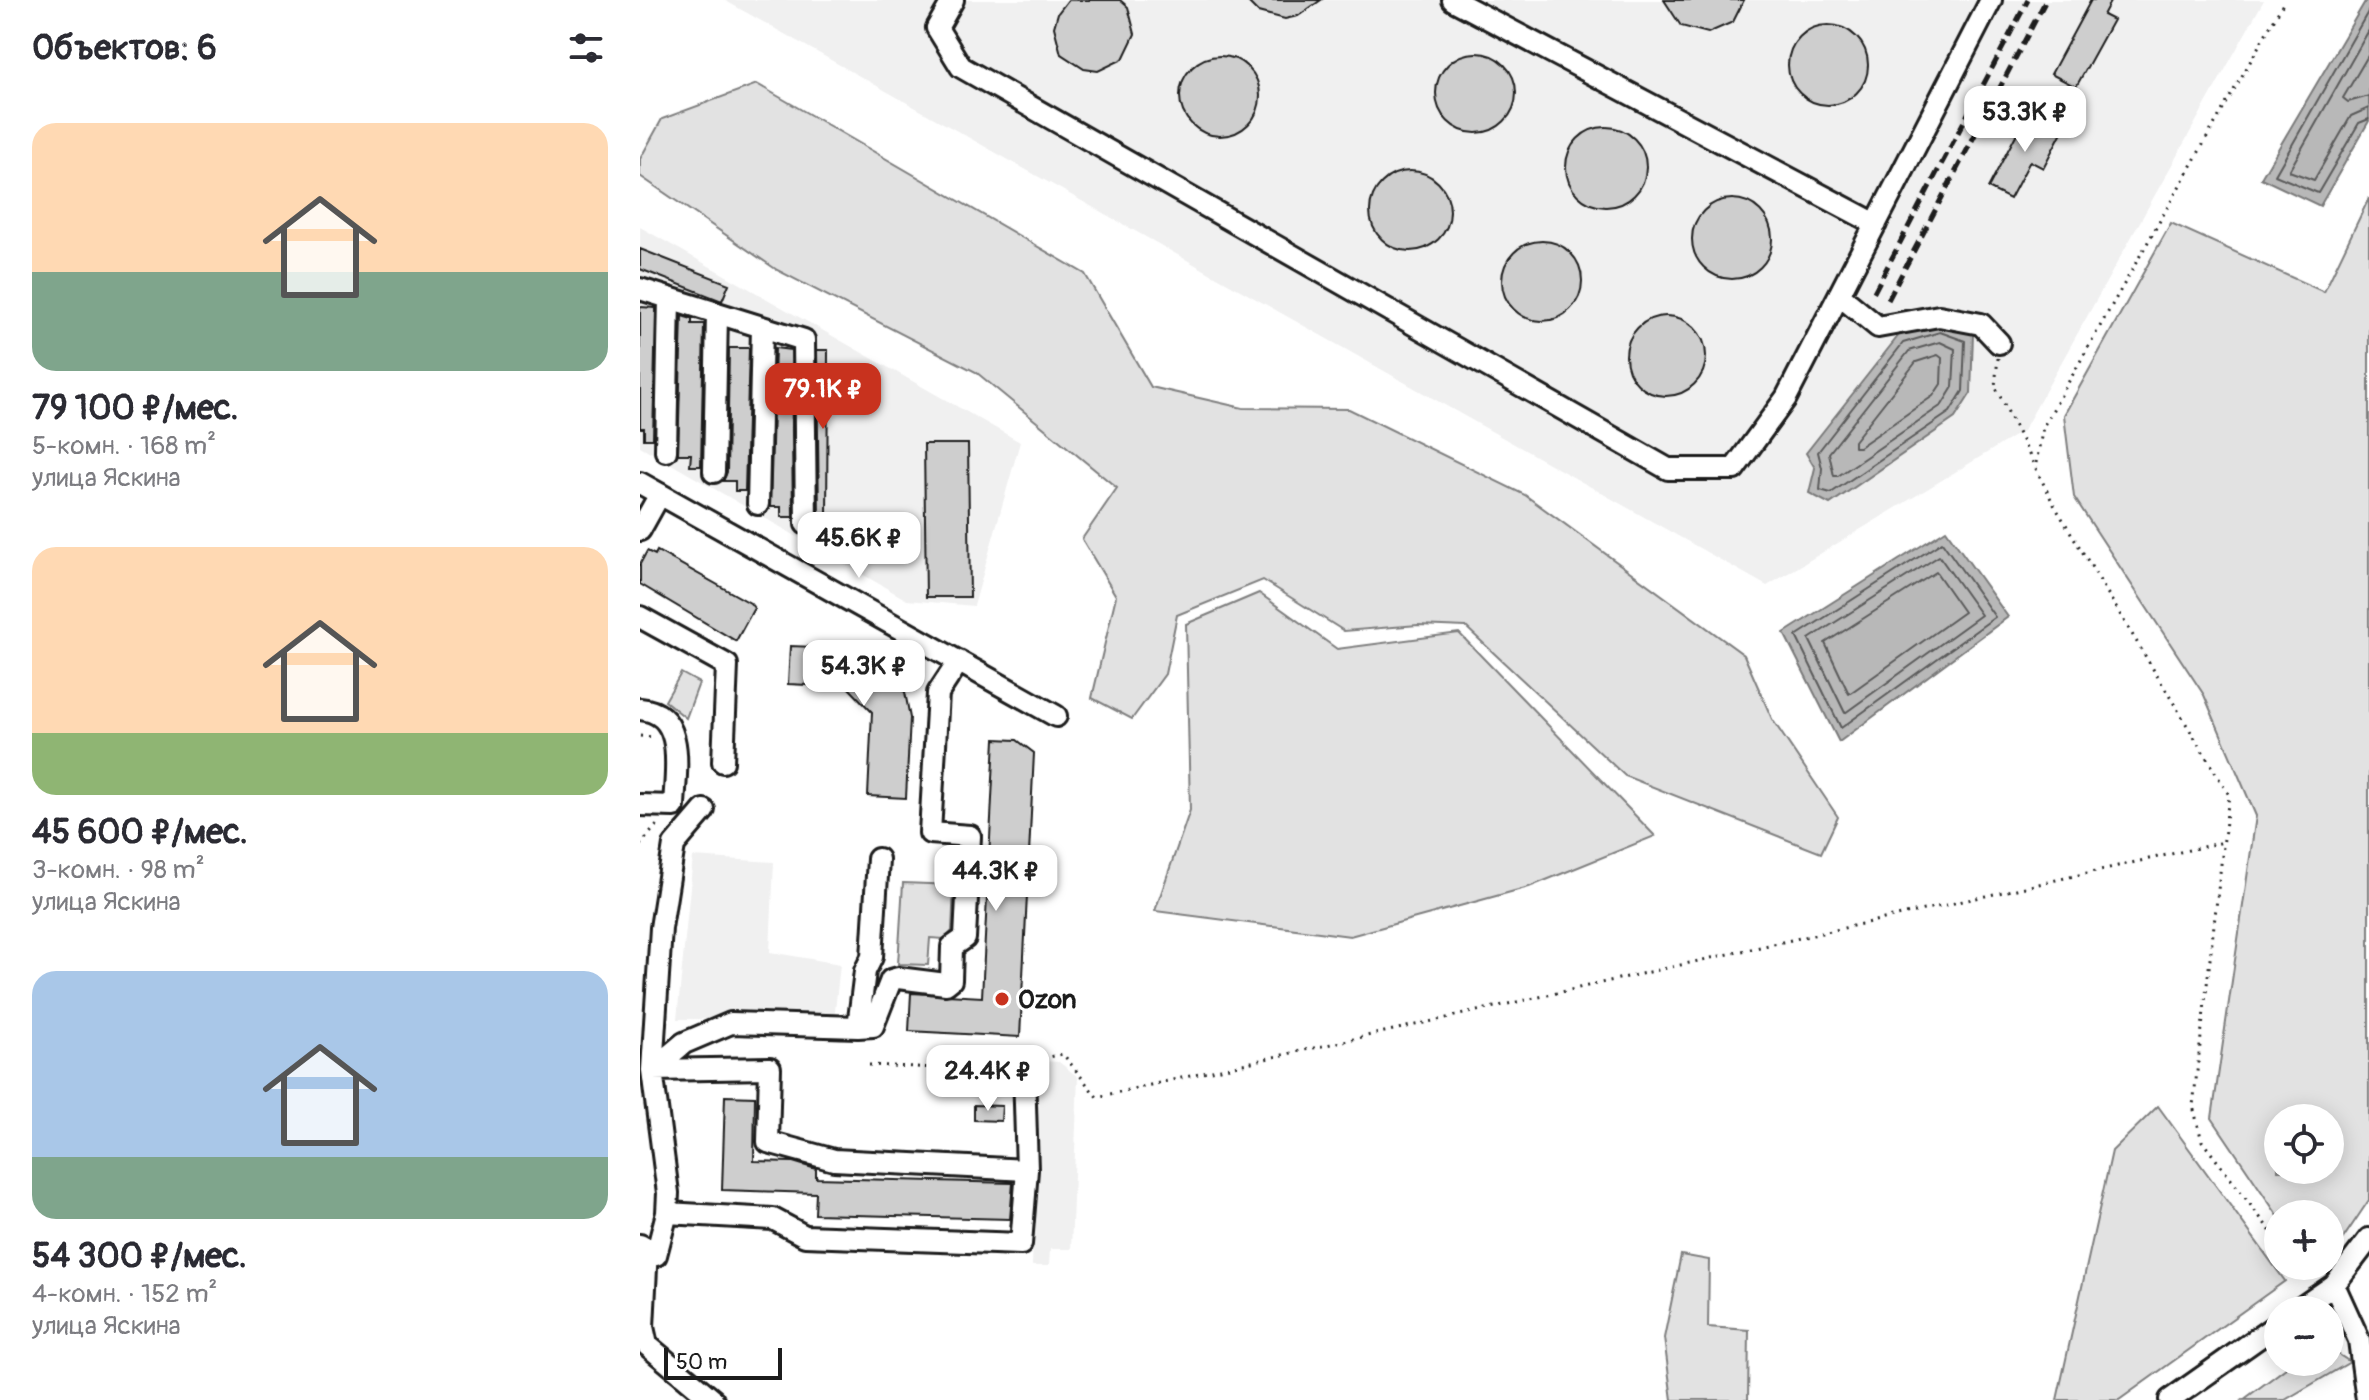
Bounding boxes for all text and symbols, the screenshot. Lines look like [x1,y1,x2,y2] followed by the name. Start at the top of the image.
[564,26,608,70] icon: filters
[32,27,217,70] text: Объектов: 6
[1951,86,2099,154] pin: 53.3K ₽
[1982,96,2068,128] text: 53.3K ₽
[248,175,392,319] icon: home
[749,363,897,431] pin: 79.1K ₽
[783,373,863,405] text: 79.1K ₽
[32,387,238,430] text: 79 100 ₽/мес.
[32,430,216,462] text: 5-комн. · 168 m²
[32,462,181,494] text: улица Яскина
[785,512,933,580] pin: 45.6K ₽
[816,522,902,554] text: 45.6K ₽
[248,599,392,743] icon: home
[790,640,938,708] pin: 54.3K ₽
[821,650,907,682] text: 54.3K ₽
[32,811,248,854] text: 45 600 ₽/мес.
[922,845,1070,913] pin: 44.3K ₽
[32,854,205,886] text: 3-комн. · 98 m²
[952,855,1040,887] text: 44.3K ₽
[32,886,181,918] text: улица Яскина
[1018,984,1077,1016] place label: Ozon
[993,990,1011,1008] marker: Ozon
[248,1023,392,1167] icon: home
[914,1045,1062,1113] pin: 24.4K ₽
[944,1055,1032,1087] text: 24.4K ₽
[2264,1104,2344,1376] map controls
[2264,1104,2344,1184] button: locate
[2264,1200,2344,1280] button: +
[32,1235,247,1278] text: 54 300 ₽/мес.
[32,1278,217,1310] text: 4-комн. · 152 m²
[2264,1296,2344,1376] button: −
[32,1310,181,1342] text: улица Яскина
[664,1344,782,1380] scale bar
[676,1348,727,1376] text: 50 m

